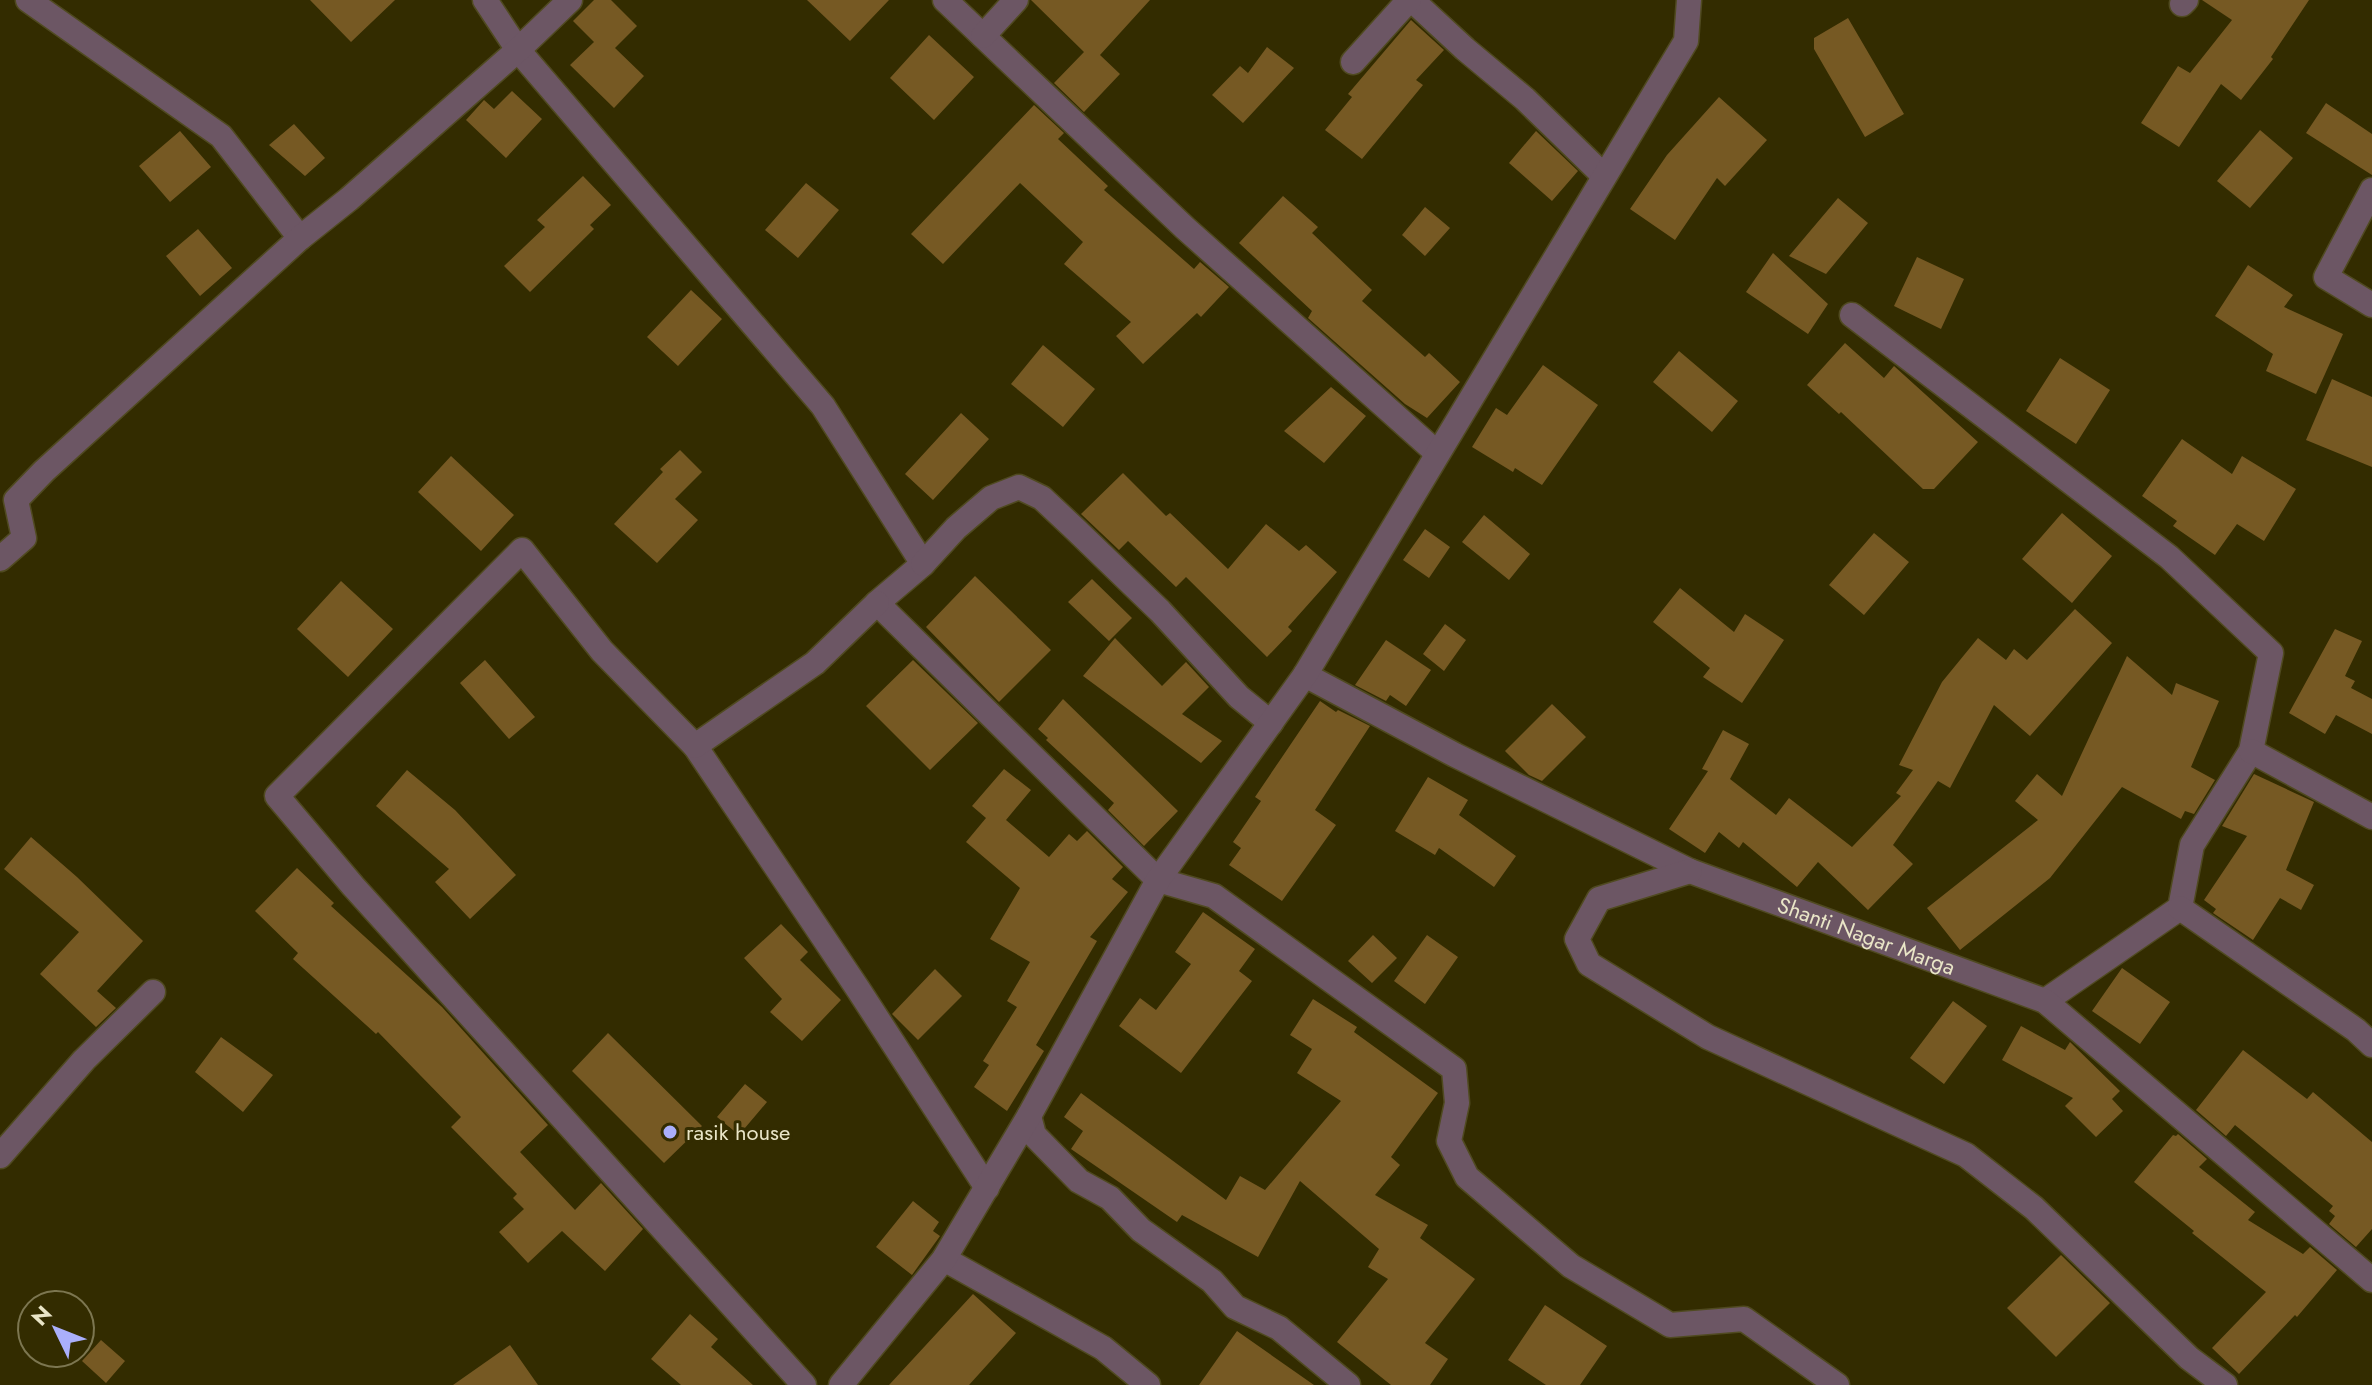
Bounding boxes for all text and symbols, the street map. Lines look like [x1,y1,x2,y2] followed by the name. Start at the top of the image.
[1773,888,1960,983] street label: Shanti Nagar Marga
[686,1116,790,1148] place label: rasik house
[661,1123,679,1141] marker: rasik house
[16,1289,96,1369] north arrow
[24,1298,59,1333] text: N

